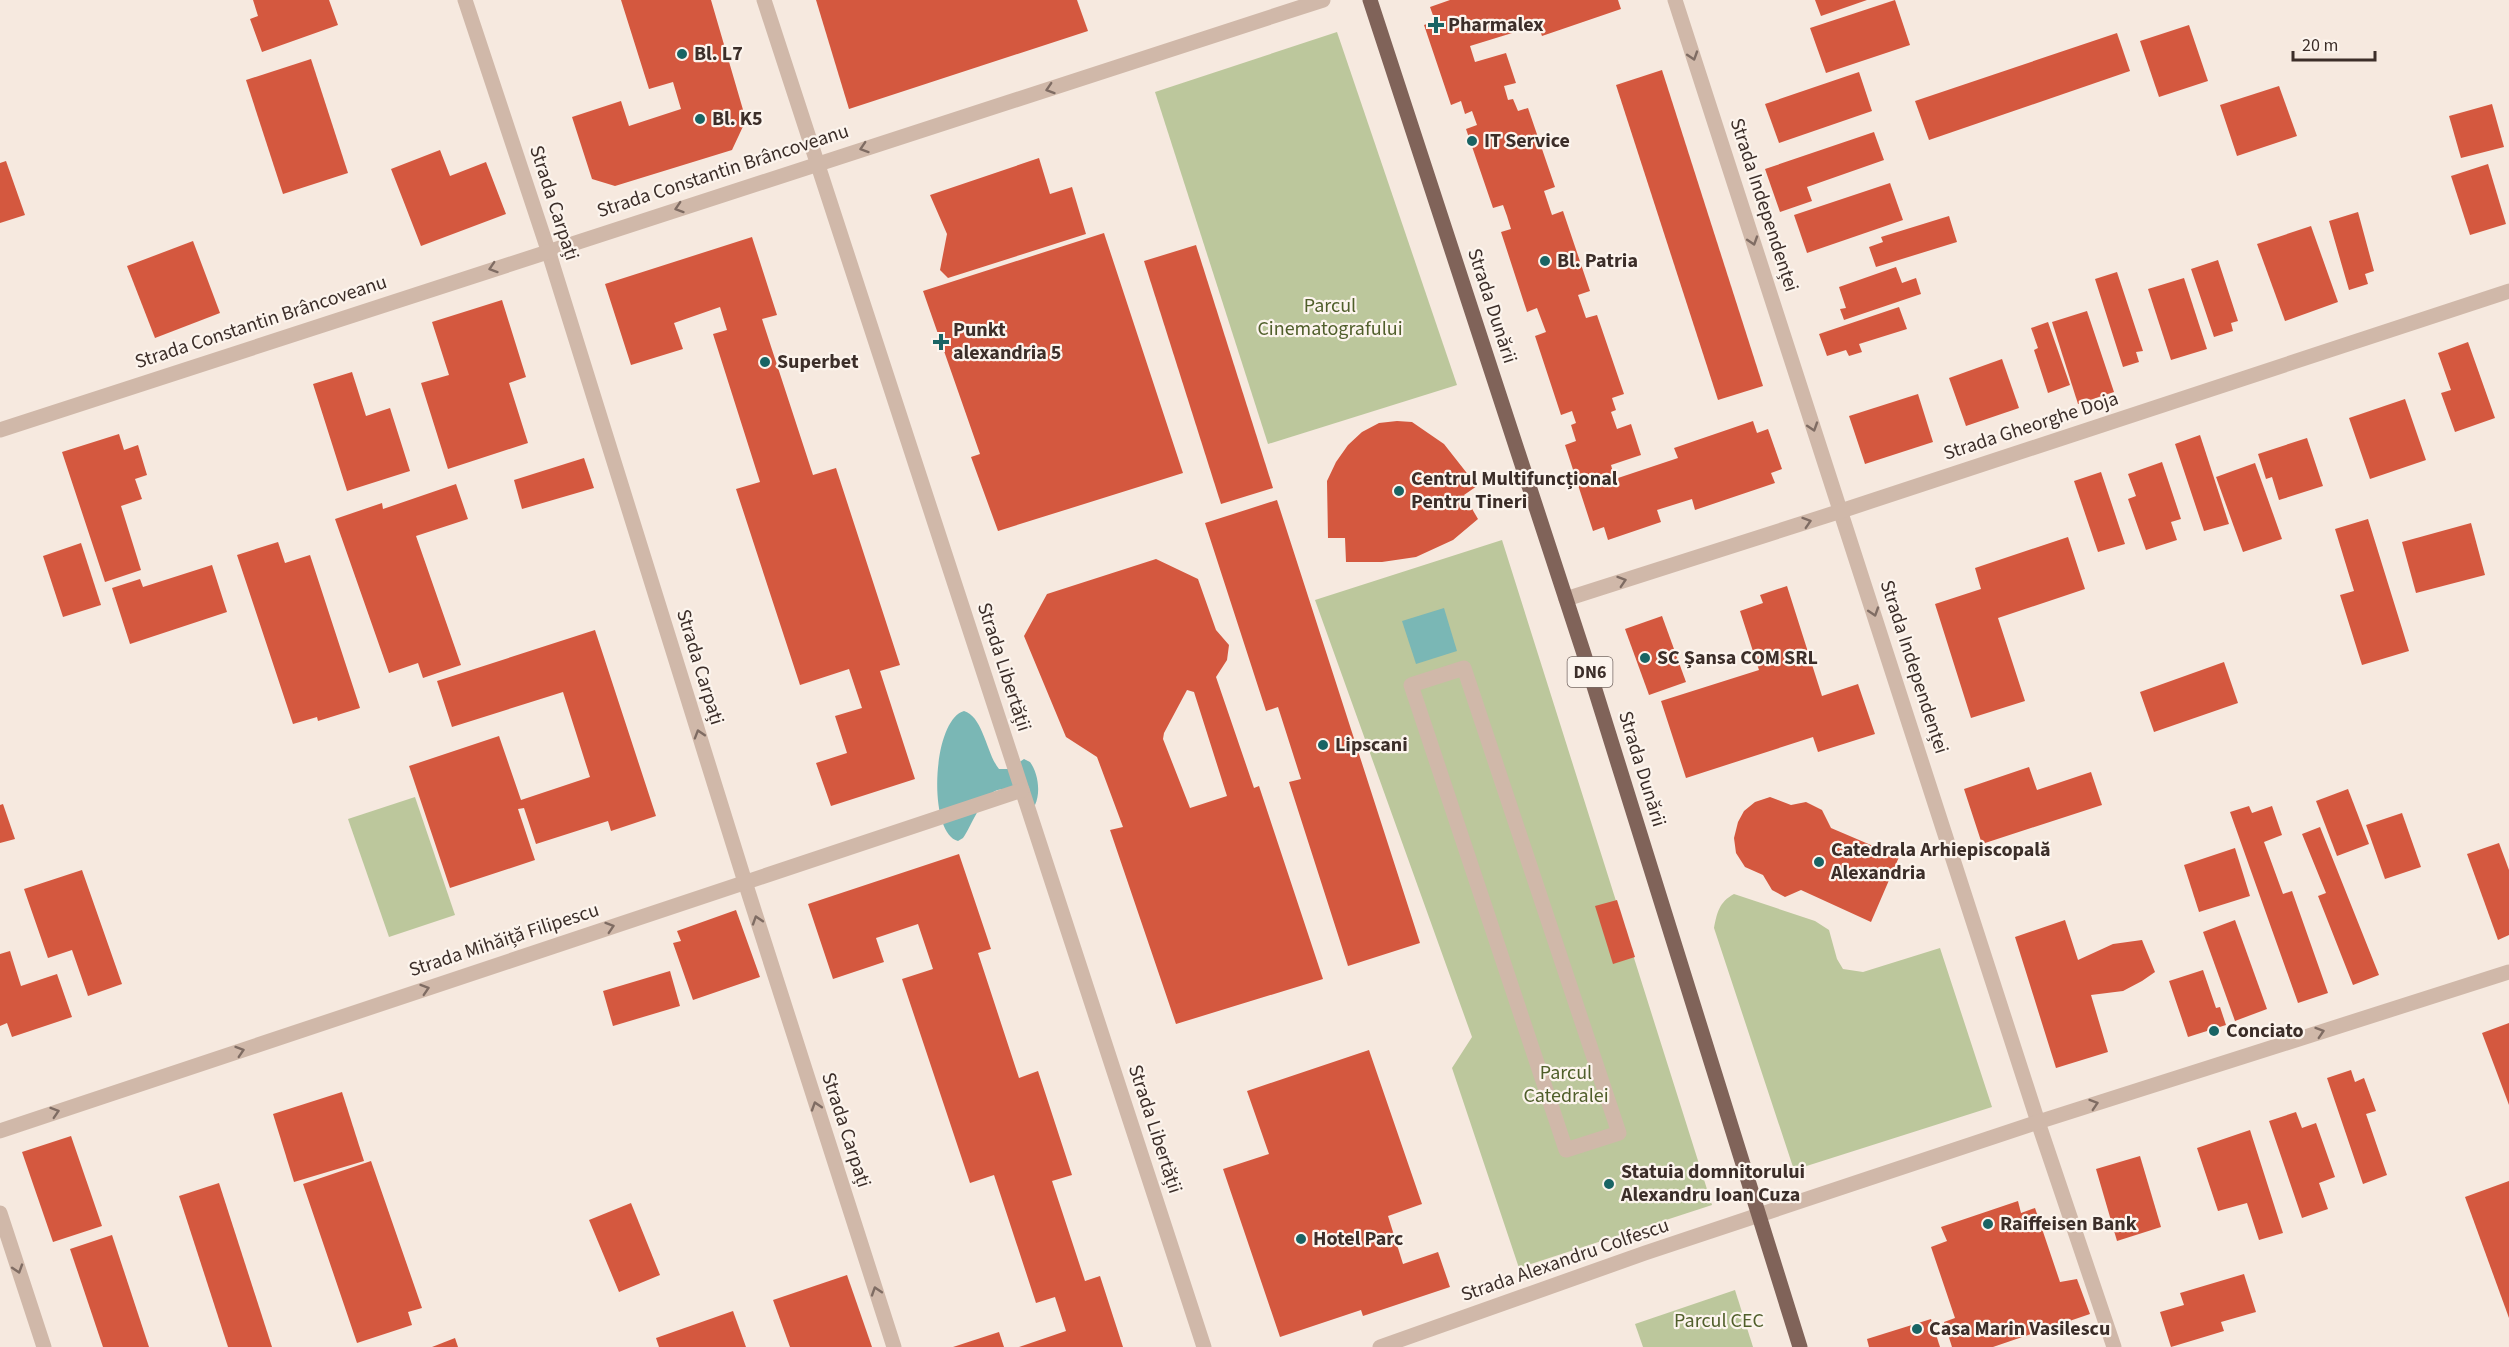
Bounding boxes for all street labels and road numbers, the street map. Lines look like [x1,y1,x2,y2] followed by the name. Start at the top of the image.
[1723,115,1805,295] street label: Strada Independenței
[593,117,853,225] street label: Strada Constantin Brâncoveanu
[522,142,586,264] street label: Strada Carpați
[1460,245,1524,367] street label: Strada Dunării
[131,268,391,376] street label: Strada Constantin Brâncoveanu
[1940,384,2122,468] street label: Strada Gheorghe Doja
[1873,577,1955,757] street label: Strada Independenței
[970,599,1038,735] street label: Strada Libertății
[669,606,731,728] street label: Strada Carpați
[1568,657,1612,687] road number: DN6
[1611,708,1673,830] street label: Strada Dunării
[405,896,603,984] street label: Strada Mihăiță Filipescu
[1121,1061,1189,1197] street label: Strada Libertății
[814,1069,878,1191] street label: Strada Carpați
[1457,1211,1673,1309] street label: Strada Alexandru Colfescu

